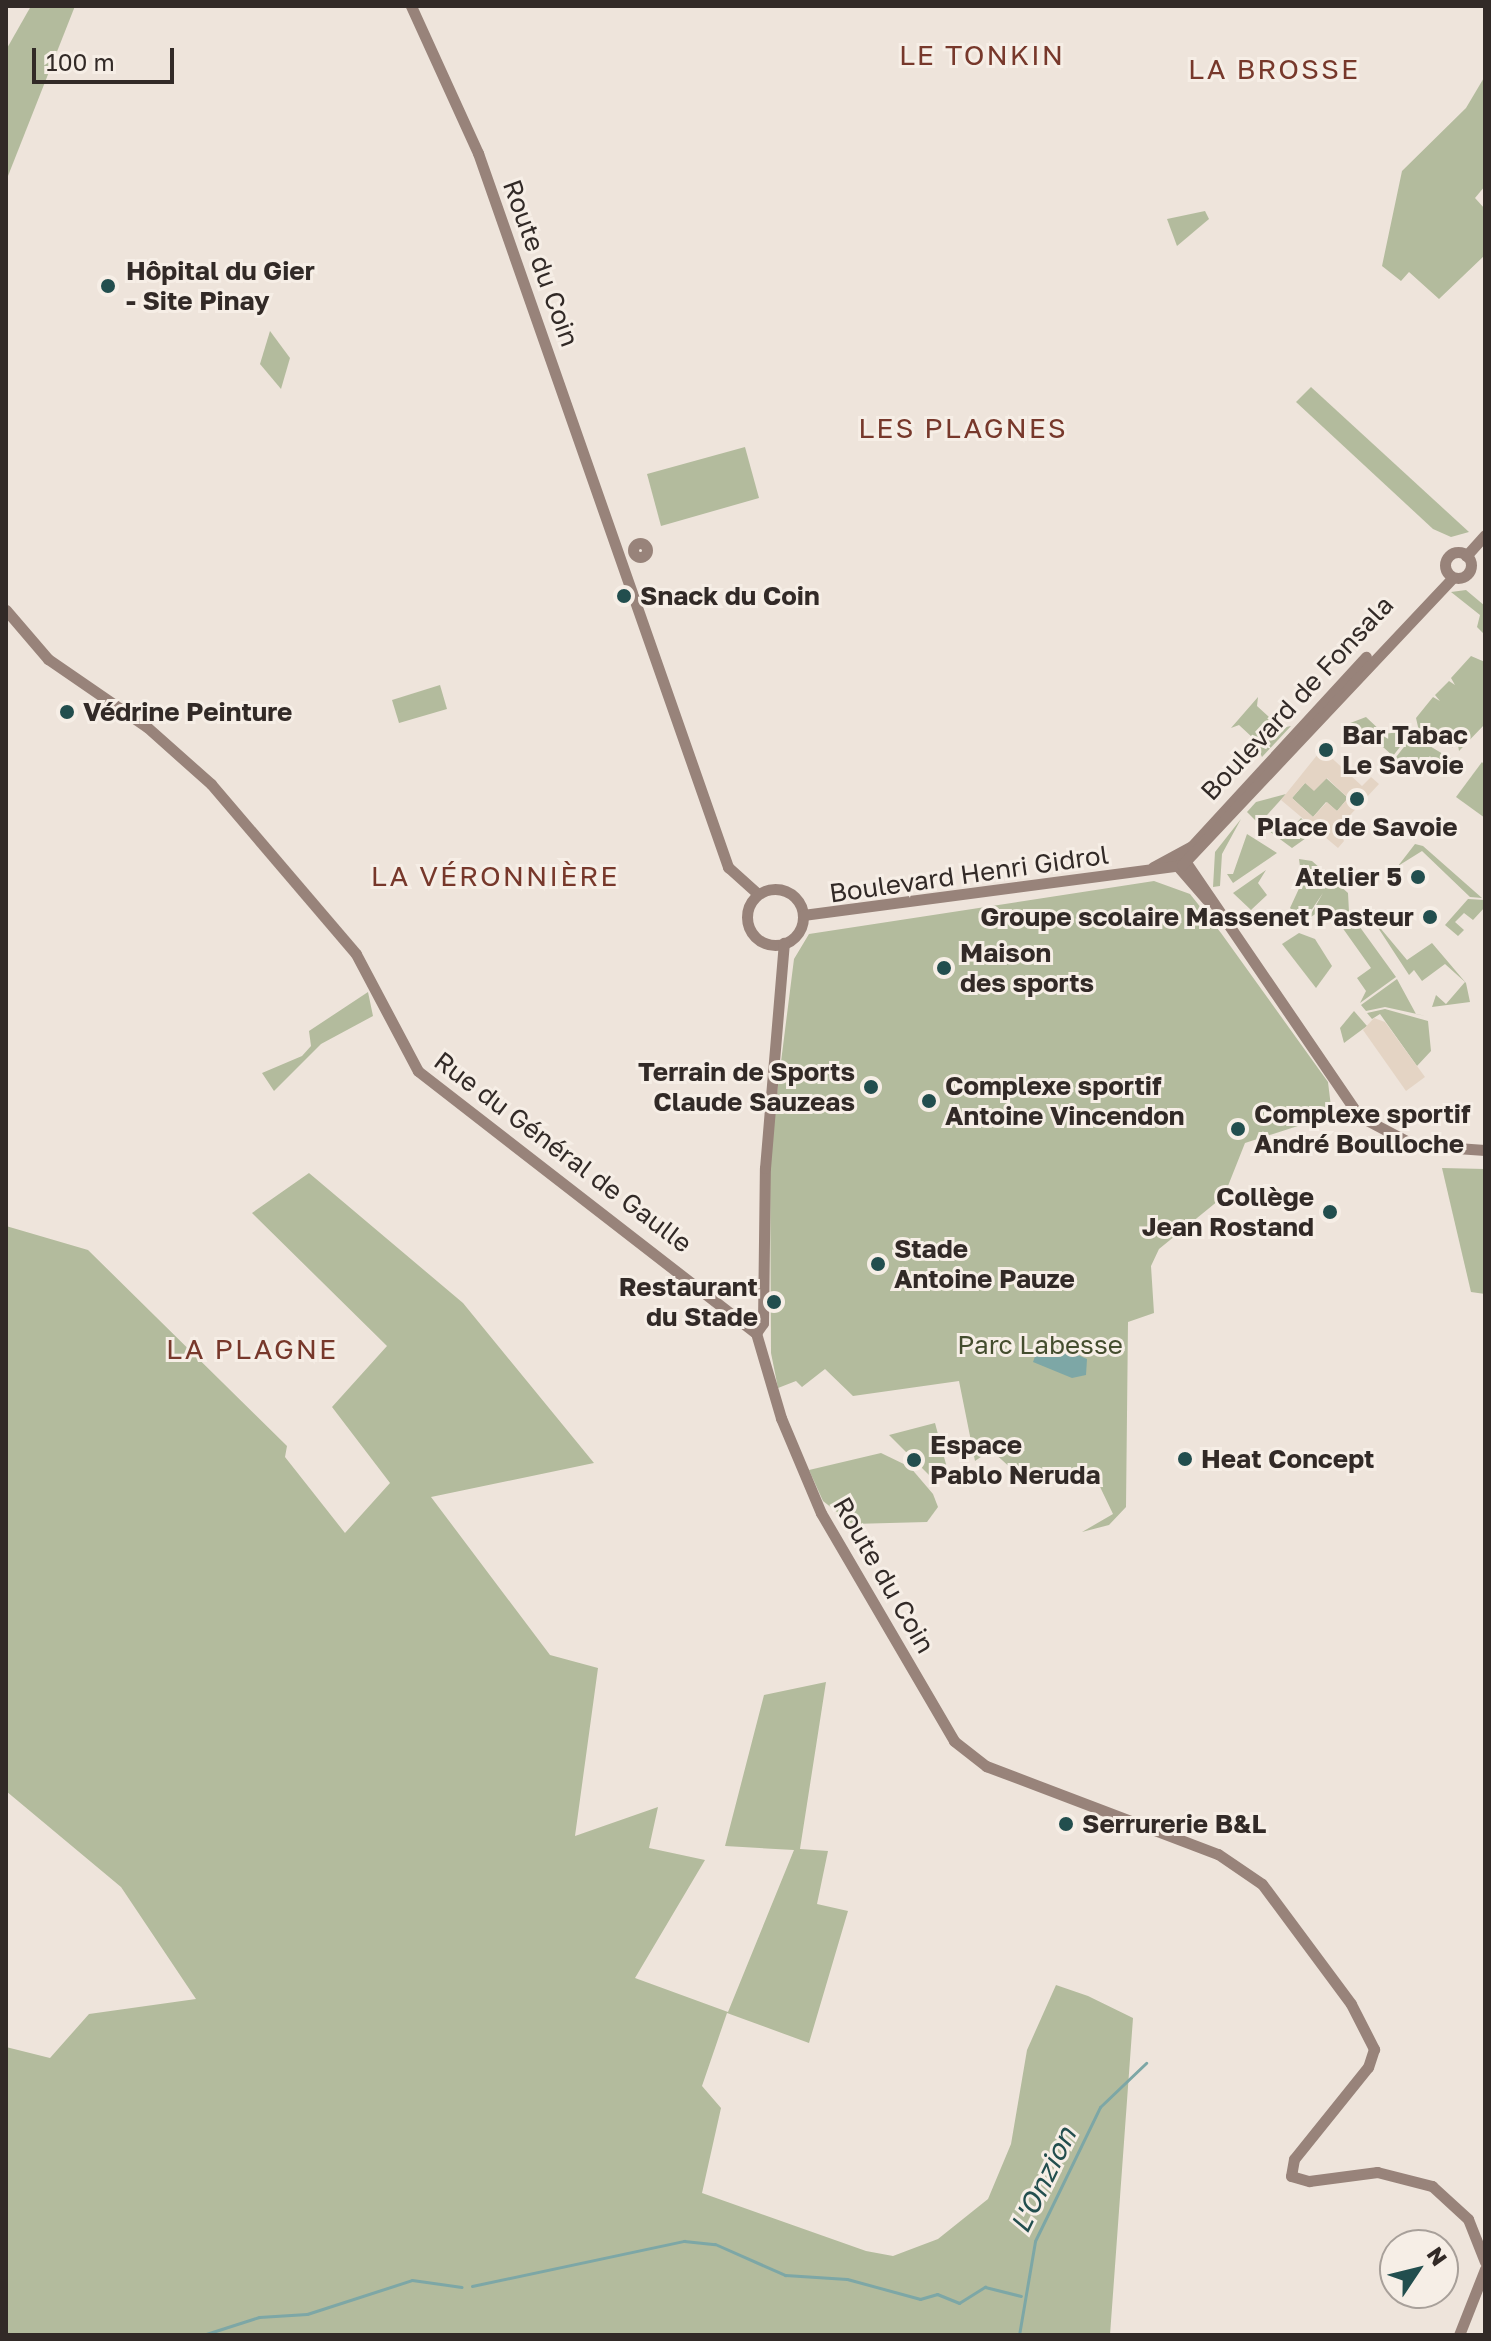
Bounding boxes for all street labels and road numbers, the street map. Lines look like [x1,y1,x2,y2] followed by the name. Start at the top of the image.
[496,175,586,351] street label: Route du Coin
[1194,589,1400,807] street label: Boulevard de Fonsala
[827,839,1111,909] street label: Boulevard Henri Gidrol
[428,1045,698,1259] street label: Rue du Général de Gaulle
[827,1491,941,1659] street label: Route du Coin

